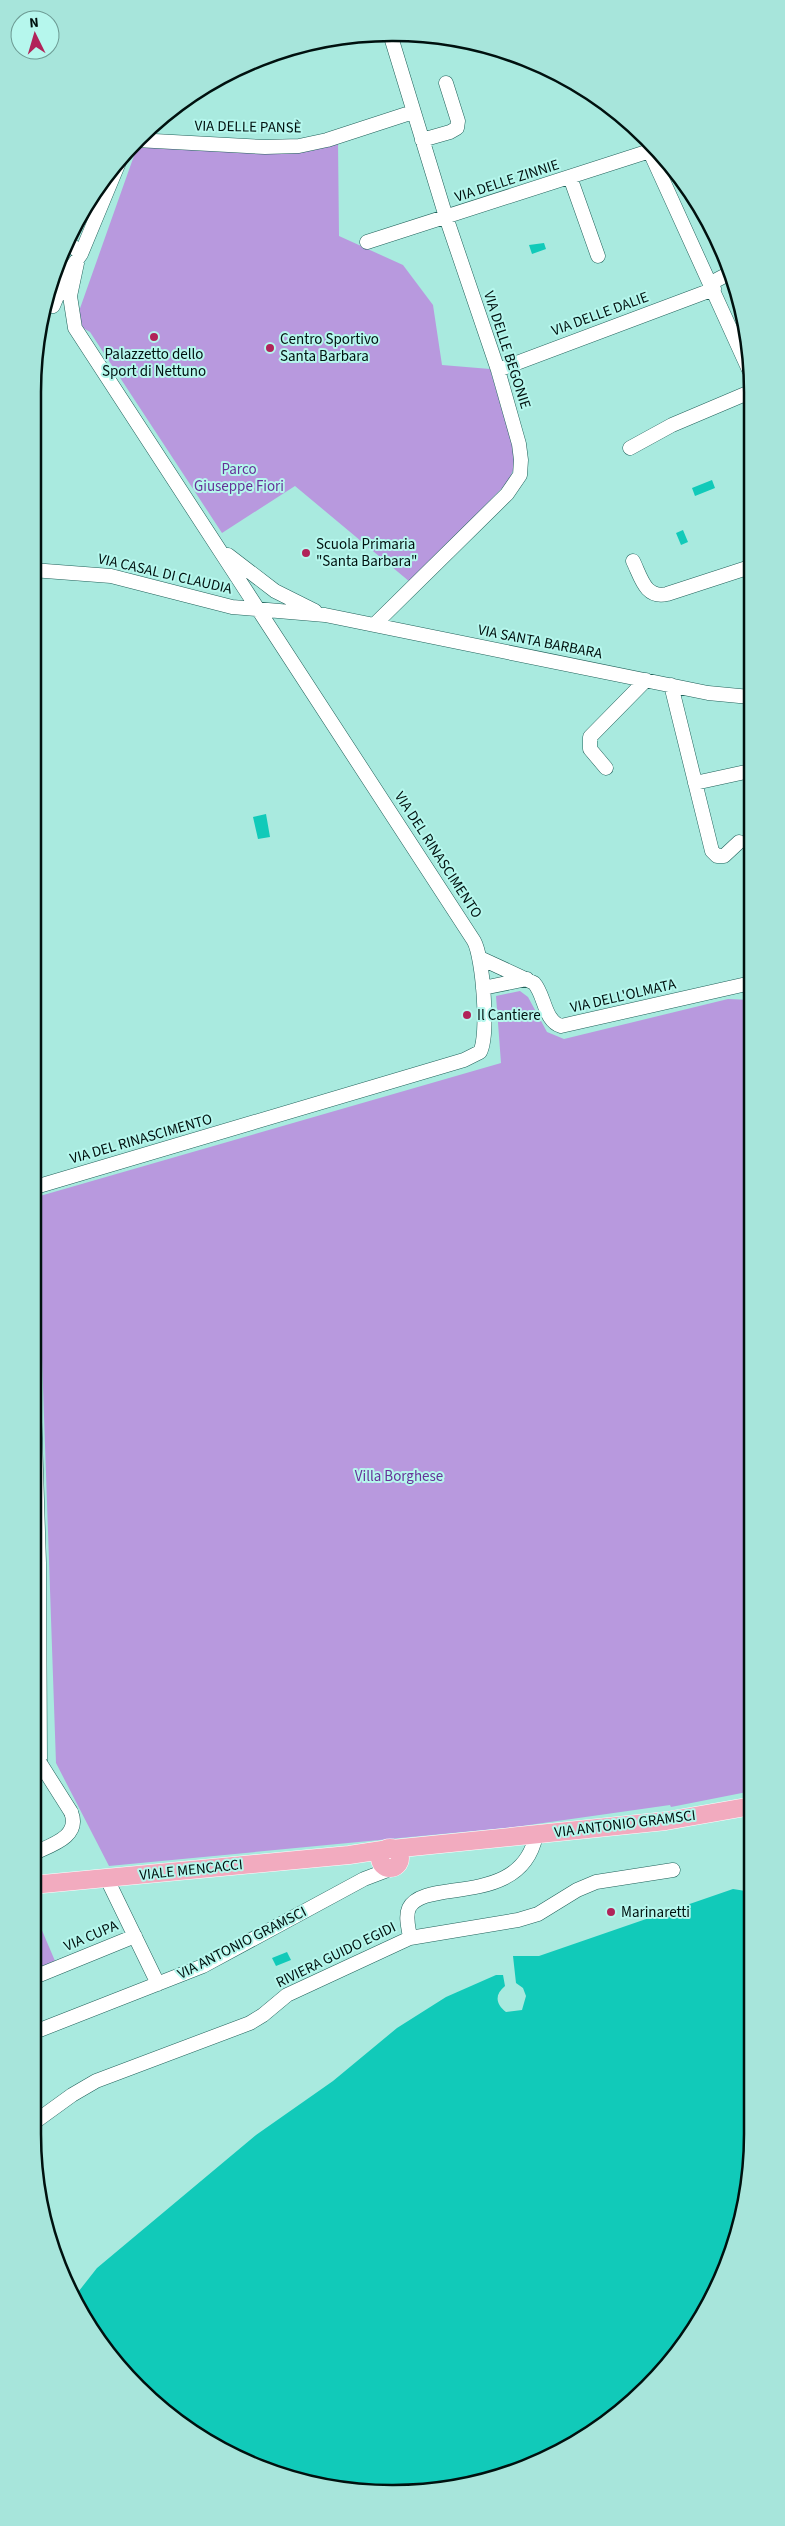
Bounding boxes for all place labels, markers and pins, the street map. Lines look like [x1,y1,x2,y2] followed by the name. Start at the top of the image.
[280,329,379,367] place label: Centro Sportivo Santa Barbara
[148,331,160,343] marker: Palazzetto dello Sport di Nettuno
[264,342,276,354] marker: Centro Sportivo Santa Barbara
[102,344,206,382] place label: Palazzetto dello Sport di Nettuno
[316,534,417,572] place label: Scuola Primaria "Santa Barbara"
[300,547,312,559] marker: Scuola Primaria "Santa Barbara"
[477,1005,541,1026] place label: Il Cantiere
[461,1009,473,1021] marker: Il Cantiere
[621,1902,690,1923] place label: Marinaretti
[605,1906,617,1918] marker: Marinaretti

